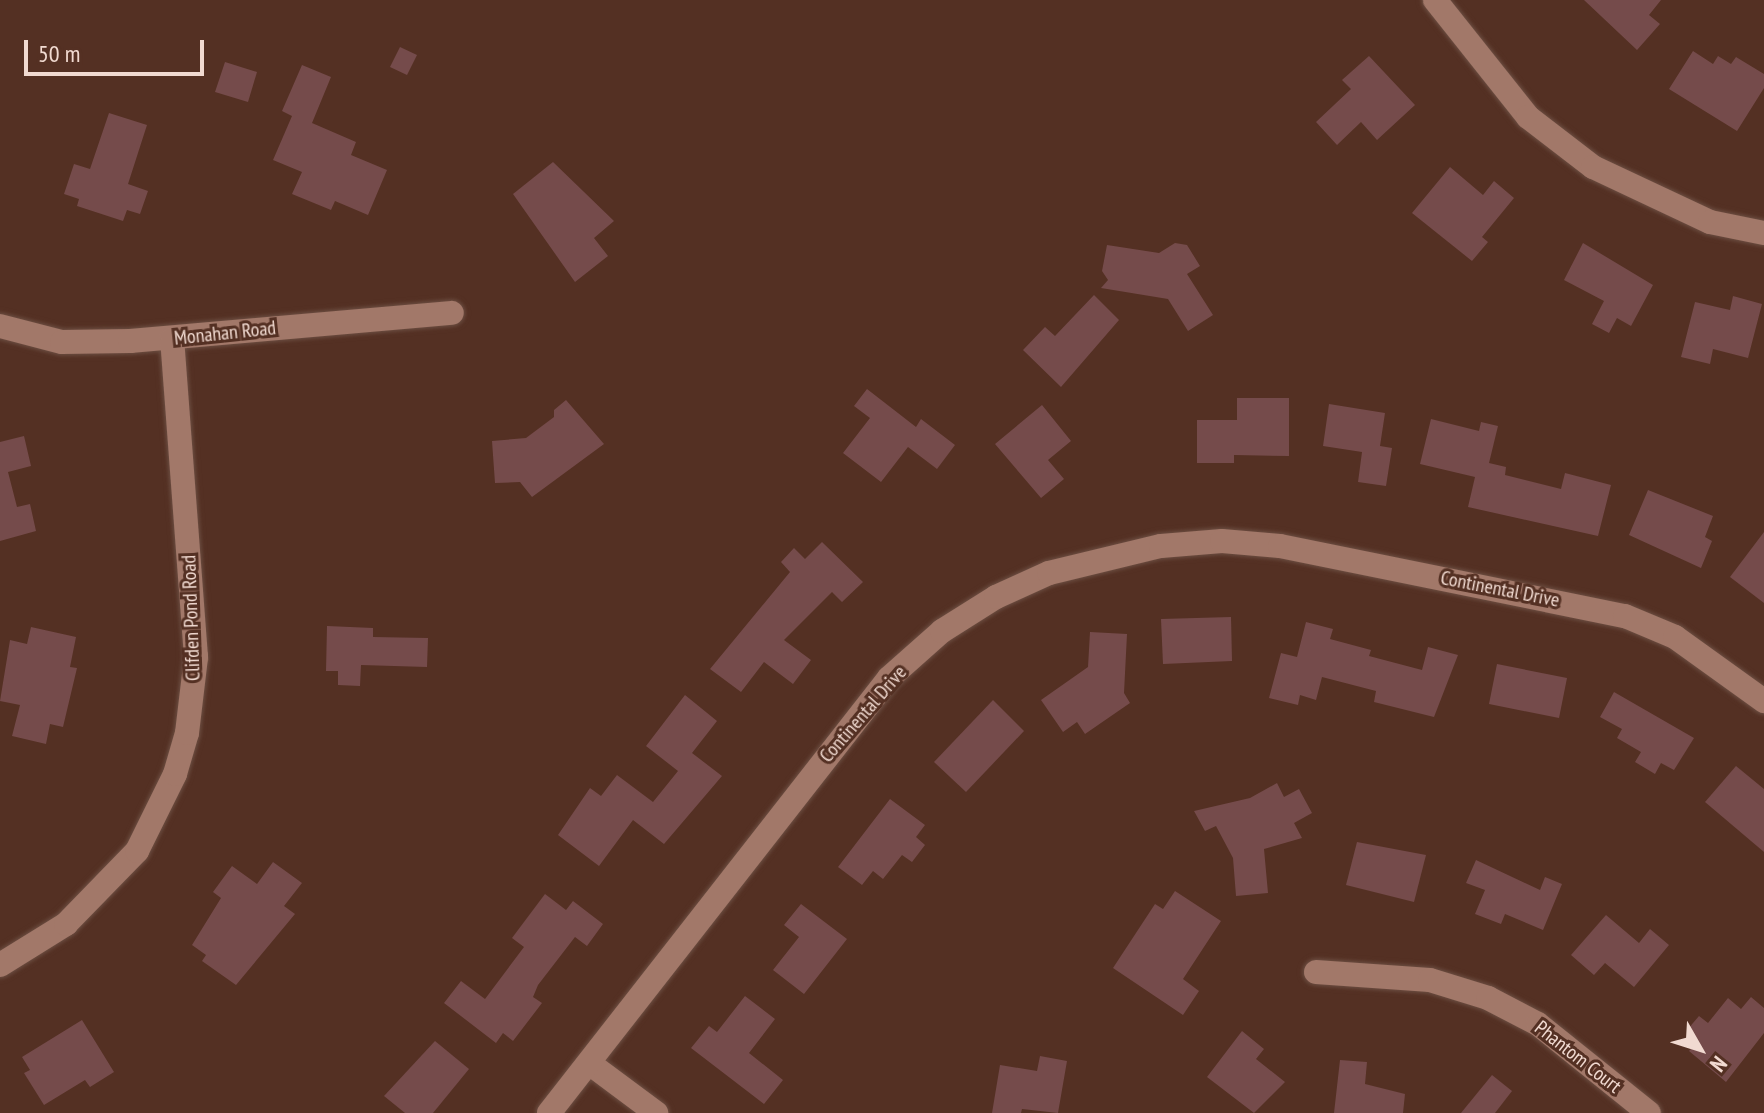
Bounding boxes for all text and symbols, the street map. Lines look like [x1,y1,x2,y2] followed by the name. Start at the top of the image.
[28,24,208,74] scale bar
[38,38,80,69] text: 50 m
[173,316,277,350] street label: Monahan Road
[177,555,205,681] street label: Clifden Pond Road
[1439,566,1561,612] street label: Continental Drive
[814,661,912,767] street label: Continental Drive
[1660,1009,1740,1089] north arrow
[1530,1016,1626,1098] street label: Phantom Court
[1704,1051,1733,1078] text: N

